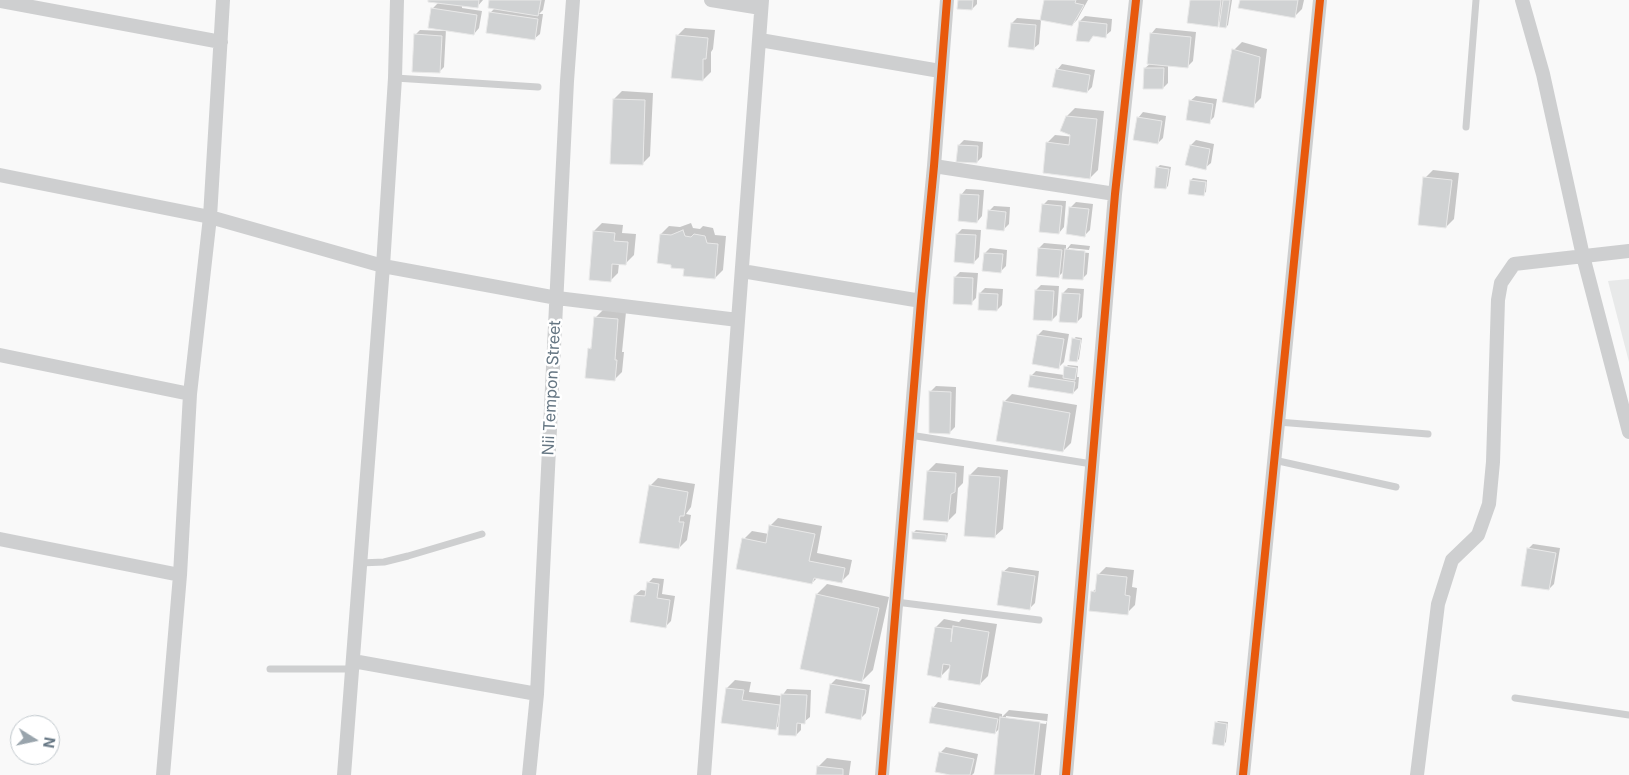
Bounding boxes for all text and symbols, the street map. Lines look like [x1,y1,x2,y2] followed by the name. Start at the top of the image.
[539,320,565,456] street label: Nii Tempon Street
[10,715,60,765] north arrow
[40,736,59,749] text: N

